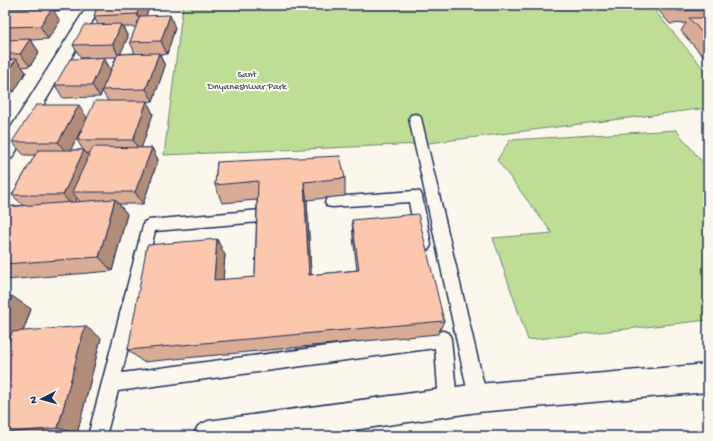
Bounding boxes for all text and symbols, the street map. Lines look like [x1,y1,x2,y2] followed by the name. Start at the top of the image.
[207,69,288,93] park label: Sant Dnyaneshwar Park
[22,379,62,419] north arrow
[28,396,40,404] text: N

